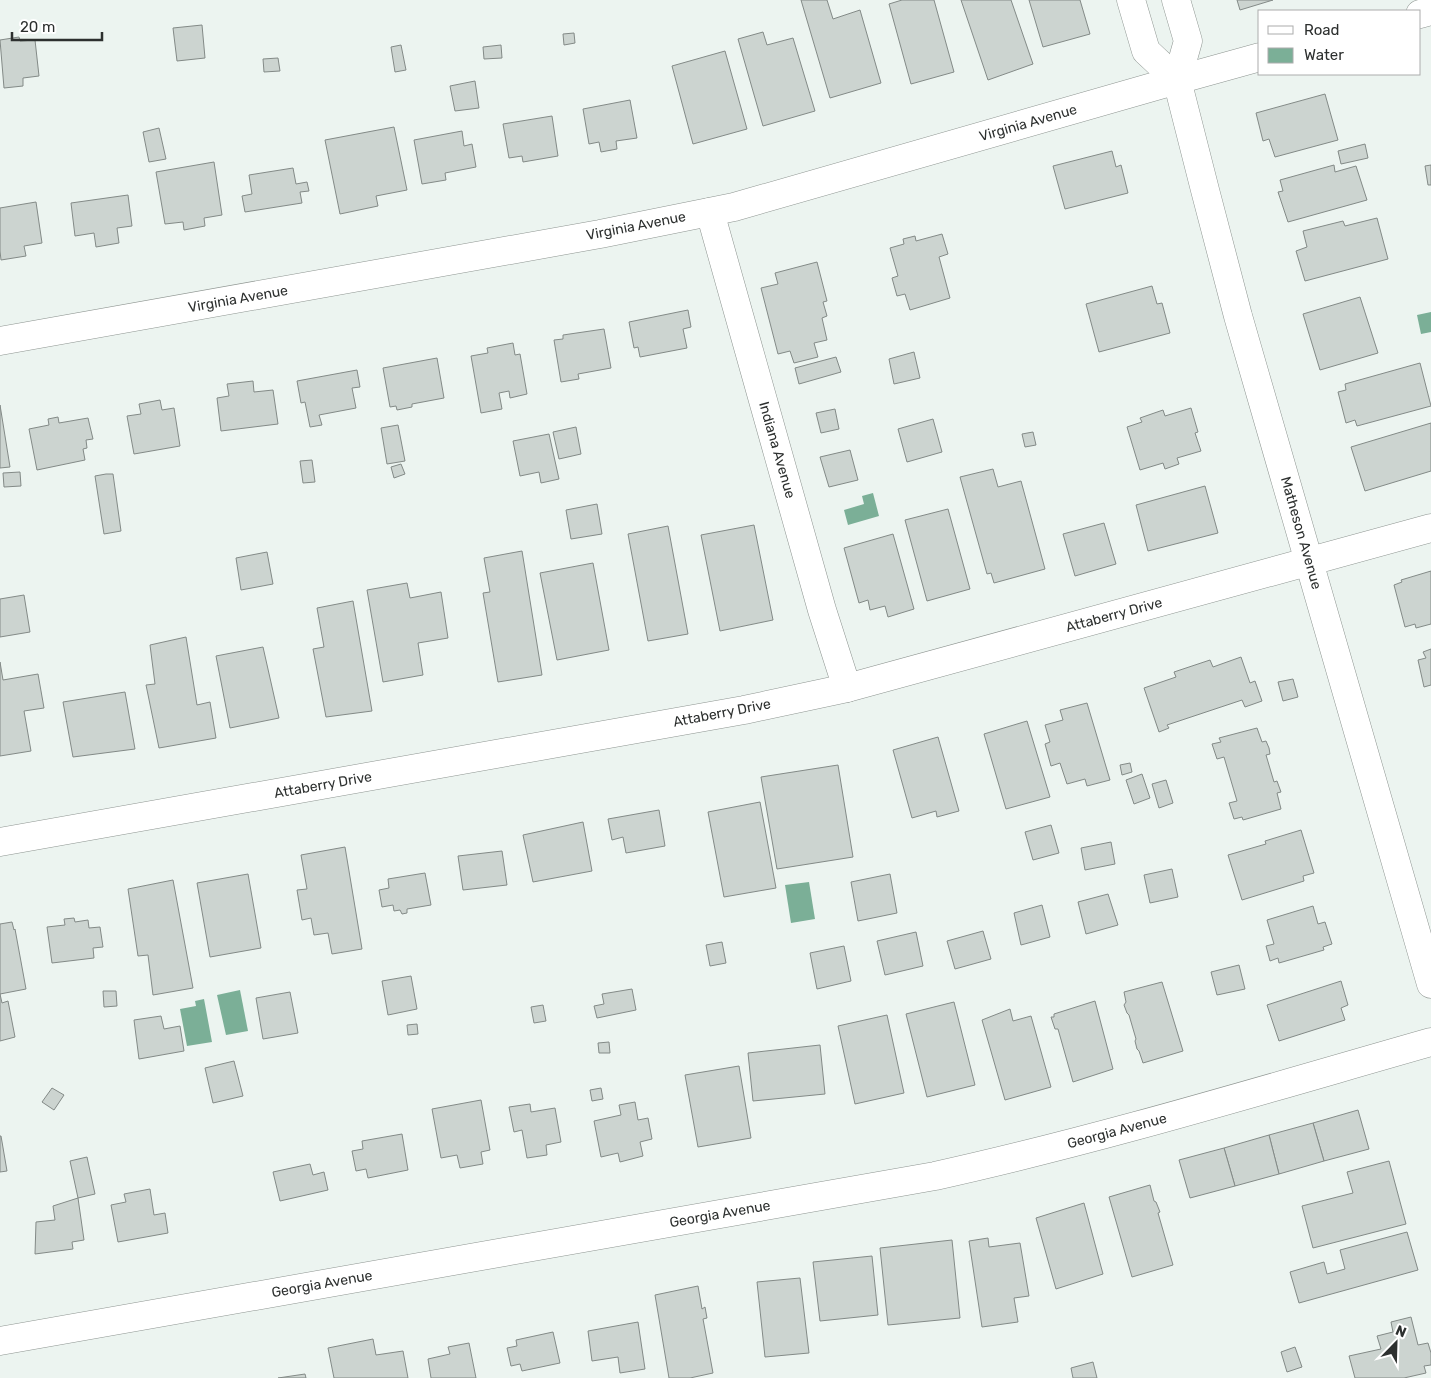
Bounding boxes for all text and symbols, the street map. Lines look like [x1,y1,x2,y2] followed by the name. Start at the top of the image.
[12,10,102,42] scale bar
[1258,10,1421,75] legend
[20,18,55,36] text: 20 m
[1304,21,1340,39] text: Road
[1304,46,1344,64] text: Water
[977,101,1079,145] street label: Virginia Avenue
[585,208,687,244] street label: Virginia Avenue
[187,282,289,316] street label: Virginia Avenue
[755,400,799,501] street label: Indiana Avenue
[1277,475,1325,591] street label: Matheson Avenue
[1064,594,1164,636] street label: Attaberry Drive
[672,695,772,731] street label: Attaberry Drive
[273,768,373,802] street label: Attaberry Drive
[1065,1110,1169,1152] street label: Georgia Avenue
[668,1197,772,1231] street label: Georgia Avenue
[270,1267,374,1301] street label: Georgia Avenue
[1371,1318,1421,1368] north arrow
[1393,1322,1409,1341] text: N

